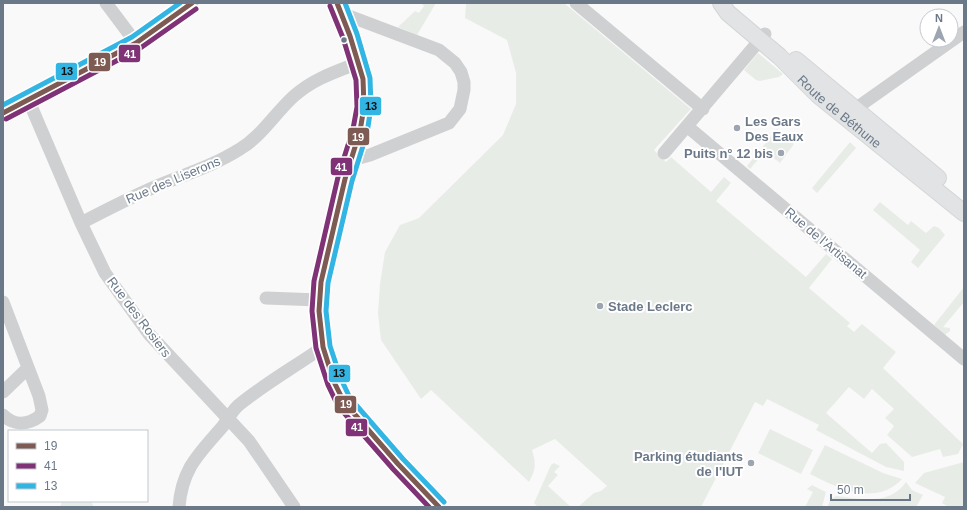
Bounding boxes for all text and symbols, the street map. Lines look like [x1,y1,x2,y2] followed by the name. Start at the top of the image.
[919,8,959,48] north arrow
[935,12,943,24] text: N
[339,35,349,45] unlabelled marker
[118,44,141,63] line badge: 41
[124,48,136,60] text: 41
[88,52,111,72] line badge: 19
[94,56,106,68] text: 19
[55,62,78,81] line badge: 13
[61,65,73,77] text: 13
[795,72,884,151] street label: Route de Béthune
[359,96,382,116] line badge: 13
[365,100,377,112] text: 13
[745,114,804,144] place label: Les Gars Des Eaux
[732,123,742,133] marker: Les Gars Des Eaux
[347,127,370,146] line badge: 19
[352,131,364,143] text: 19
[684,146,773,161] place label: Puits n° 12 bis
[776,148,786,158] marker: Puits n° 12 bis
[124,153,223,207] street label: Rue des Liserons
[330,157,353,176] line badge: 41
[335,161,347,173] text: 41
[782,204,870,282] street label: Rue de l'Artisanat
[104,274,174,360] street label: Rue des Rosiers
[608,299,693,314] place label: Stade Leclerc
[595,301,605,311] marker: Stade Leclerc
[328,364,351,383] line badge: 13
[333,367,345,379] text: 13
[334,395,357,414] line badge: 19
[340,398,352,410] text: 19
[345,418,368,437] line badge: 41
[351,421,363,433] text: 41
[8,430,148,502] legend
[44,439,58,453] text: 19
[634,449,743,479] place label: Parking étudiants de l'IUT
[746,458,756,468] marker: Parking étudiants de l'IUT
[44,459,58,473] text: 41
[831,476,910,502] scale bar
[44,479,58,493] text: 13
[837,483,864,497] text: 50 m

